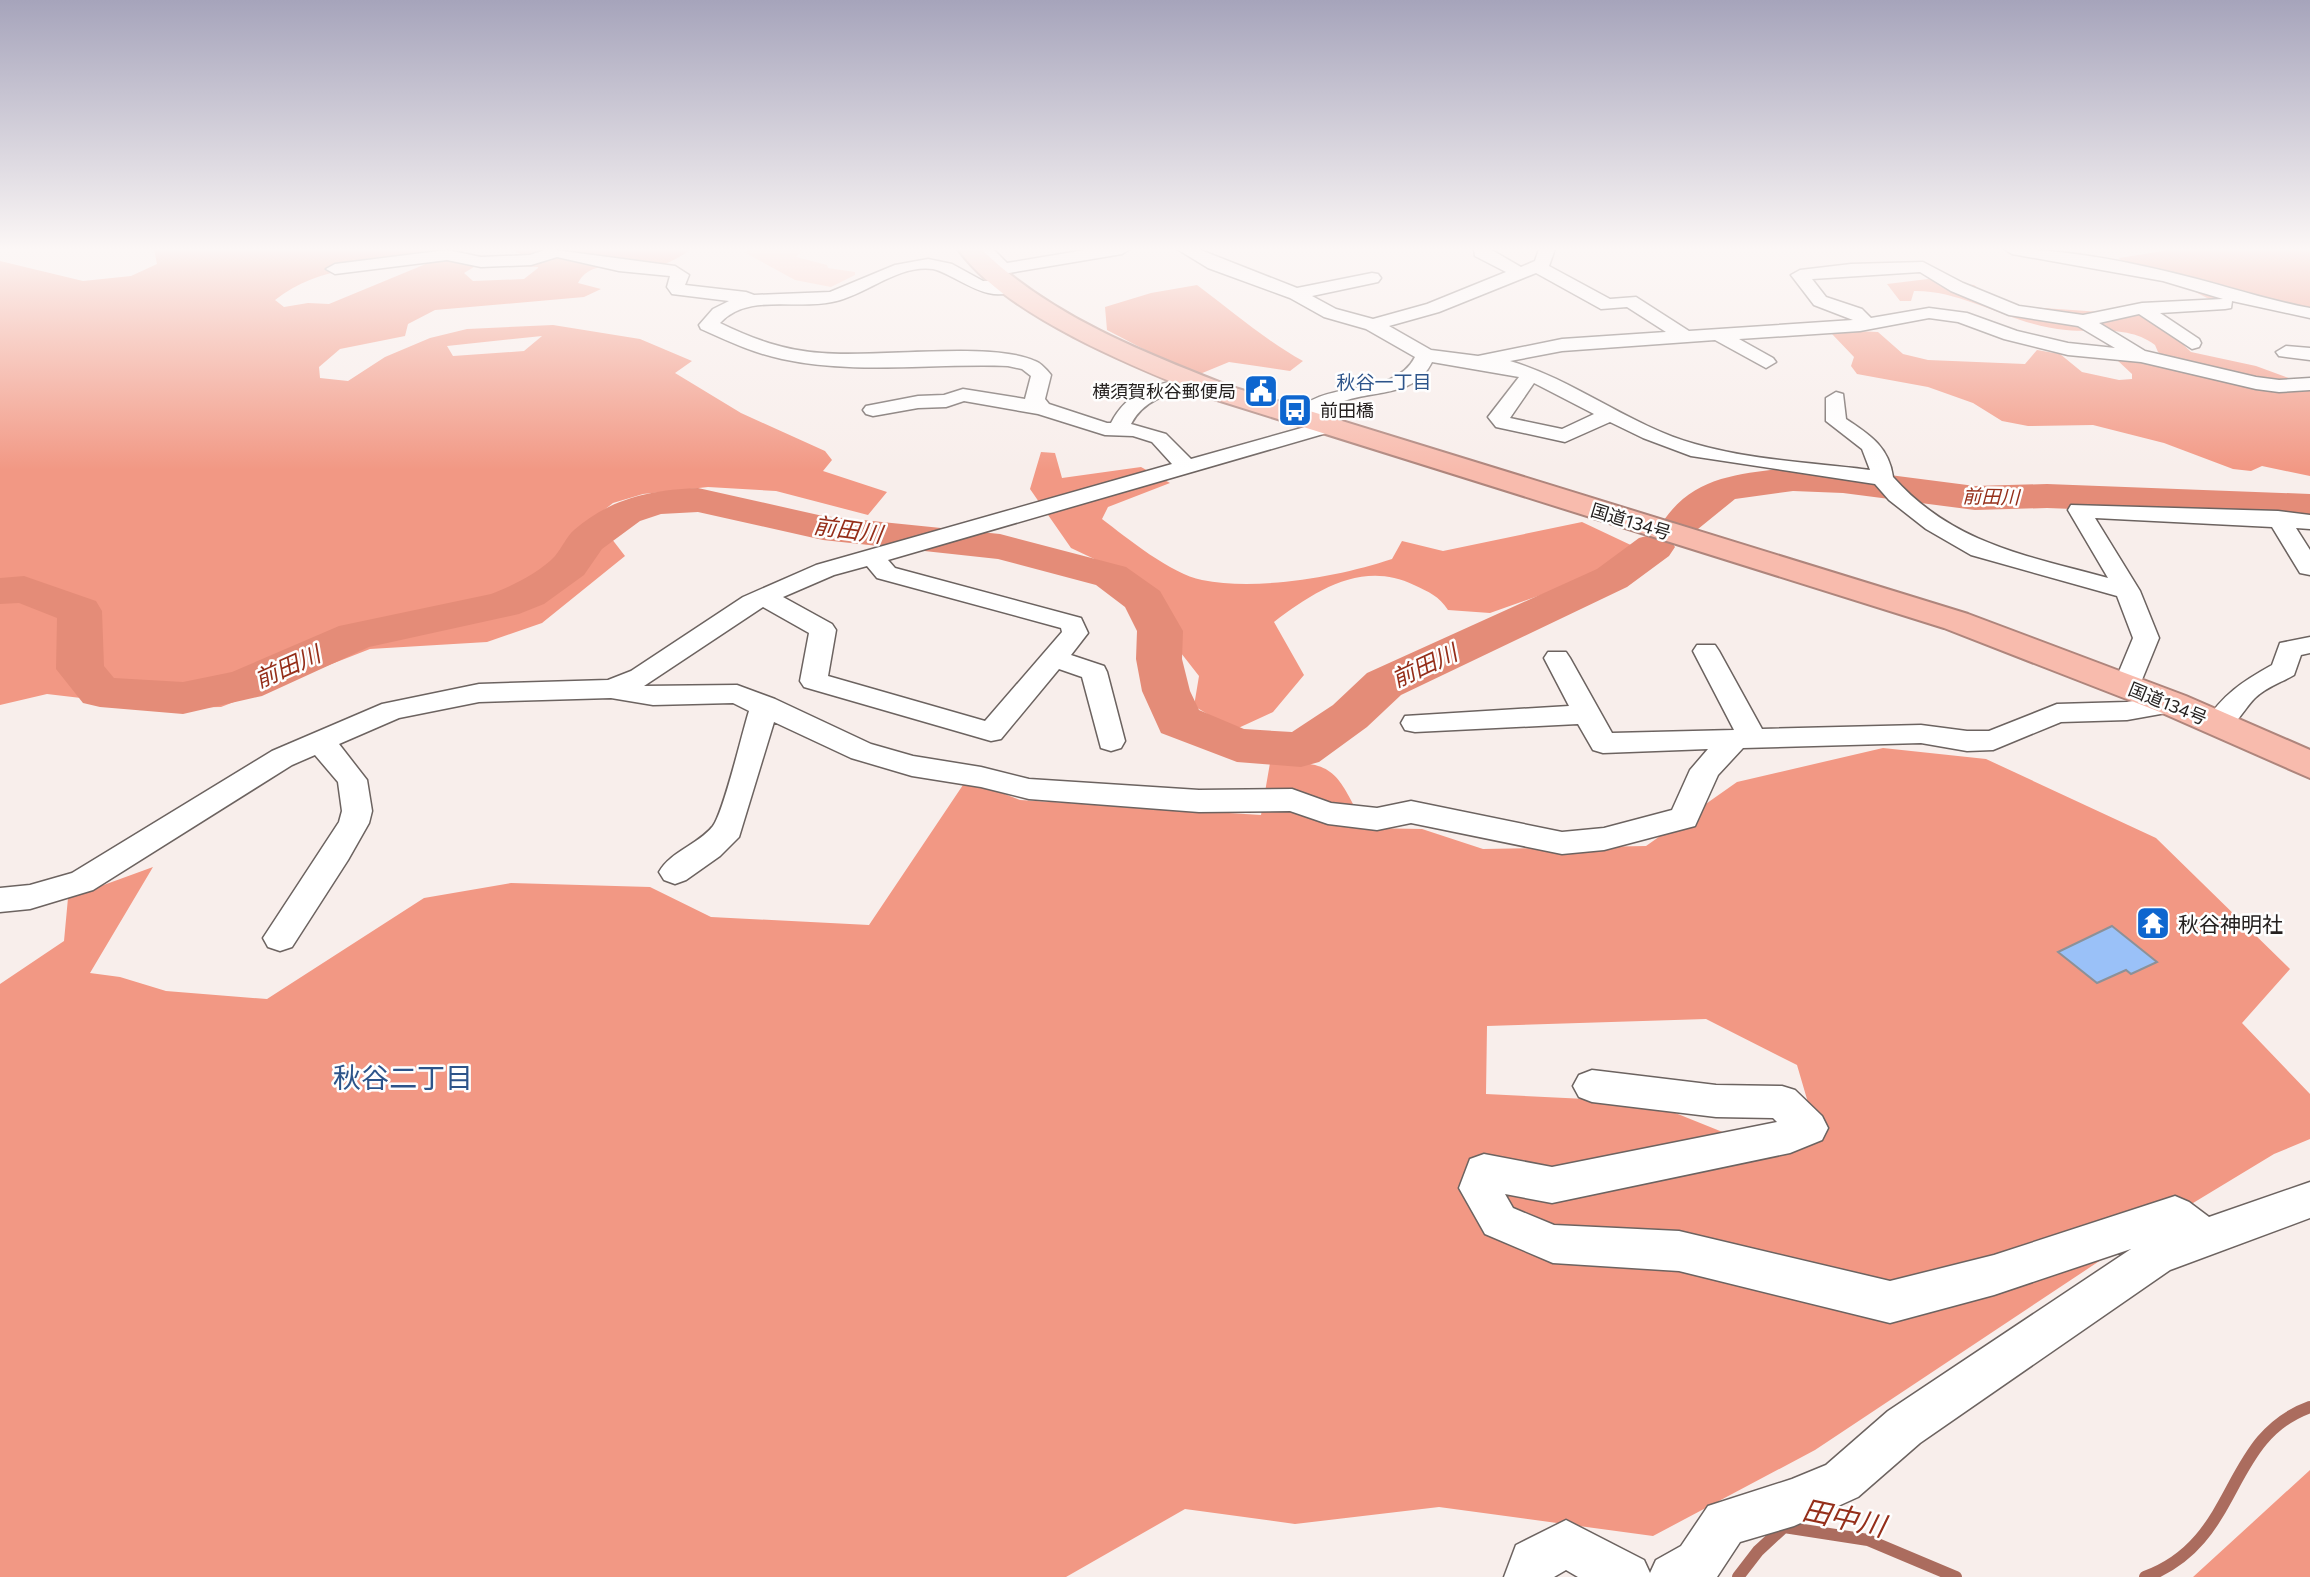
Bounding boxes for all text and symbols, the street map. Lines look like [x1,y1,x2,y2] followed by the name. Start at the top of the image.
[1336,370,1432,393] district label: 秋谷一丁目
[1242,372,1280,410] public building icon: 横須賀秋谷郵便局
[1092,380,1236,402] place label: 横須賀秋谷郵便局
[1276,391,1314,429] bus stop icon: 前田橋
[1320,399,1374,421] place label: 前田橋
[1962,484,2022,508] water label: 前田川
[1588,498,1674,544] street label: 国道134号
[812,510,887,548] water label: 前田川
[1387,636,1464,692] water label: 前田川
[250,638,327,693] water label: 前田川
[2126,677,2210,729] street label: 国道134号
[2134,904,2172,942] temple icon: 秋谷神明社
[2178,911,2283,936] place label: 秋谷神明社
[333,1060,473,1094] district label: 秋谷二丁目
[1799,1492,1892,1543] water label: 田中川

